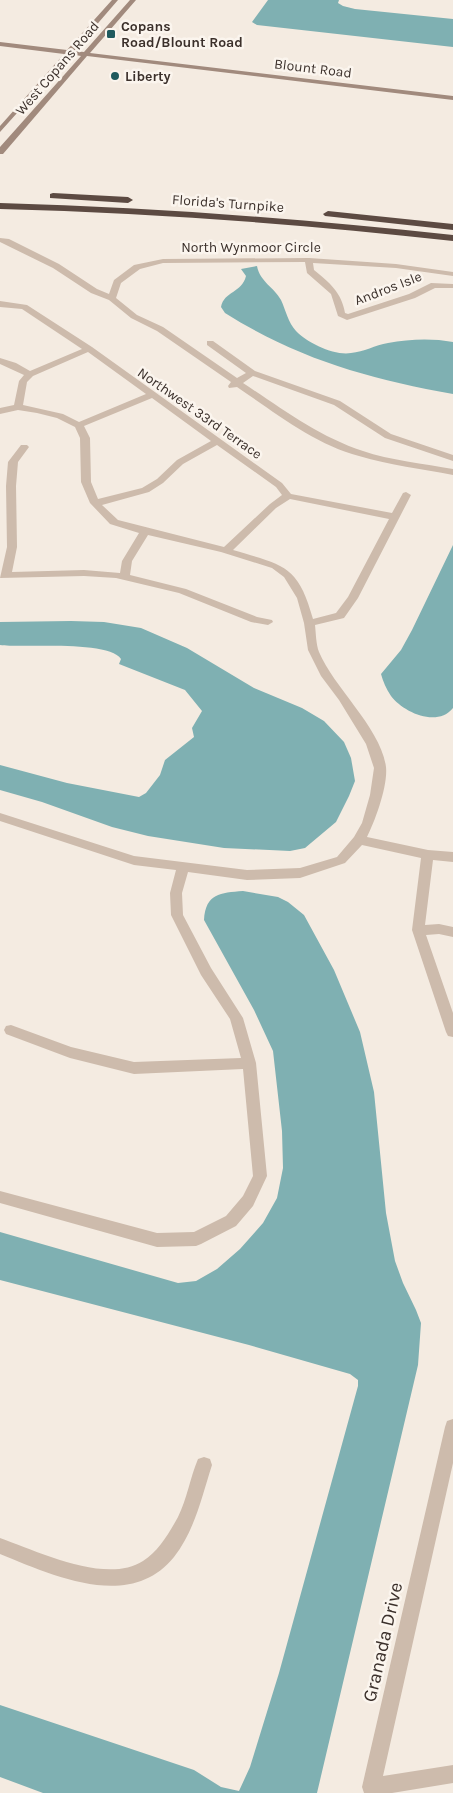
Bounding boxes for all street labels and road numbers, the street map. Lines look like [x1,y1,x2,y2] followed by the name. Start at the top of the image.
[12,18,103,119] street label: West Copans Road
[273,55,353,82] street label: Blount Road
[171,191,285,216] street label: Florida's Turnpike
[181,239,321,256] street label: North Wynmoor Circle
[352,268,424,309] street label: Andros Isle
[134,364,265,463] street label: Northwest 33rd Terrace
[359,1580,407,1704] street label: Granada Drive

